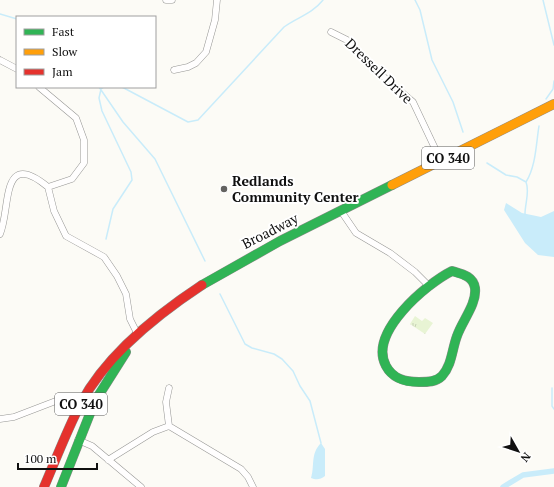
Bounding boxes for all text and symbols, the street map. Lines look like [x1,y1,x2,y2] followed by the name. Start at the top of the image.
[16,16,156,88] legend
[52,24,75,39] text: Fast
[342,34,417,108] street label: Dressell Drive
[52,44,78,59] text: Slow
[52,64,73,79] text: Jam
[422,147,474,169] road number: CO 340
[232,171,359,206] place label: Redlands Community Center
[219,184,229,194] marker: Redlands Community Center
[238,208,302,253] street label: Broadway
[55,393,107,415] road number: CO 340
[498,431,538,471] north arrow
[18,445,97,471] scale bar
[517,450,534,465] text: N
[24,451,57,466] text: 100 m

